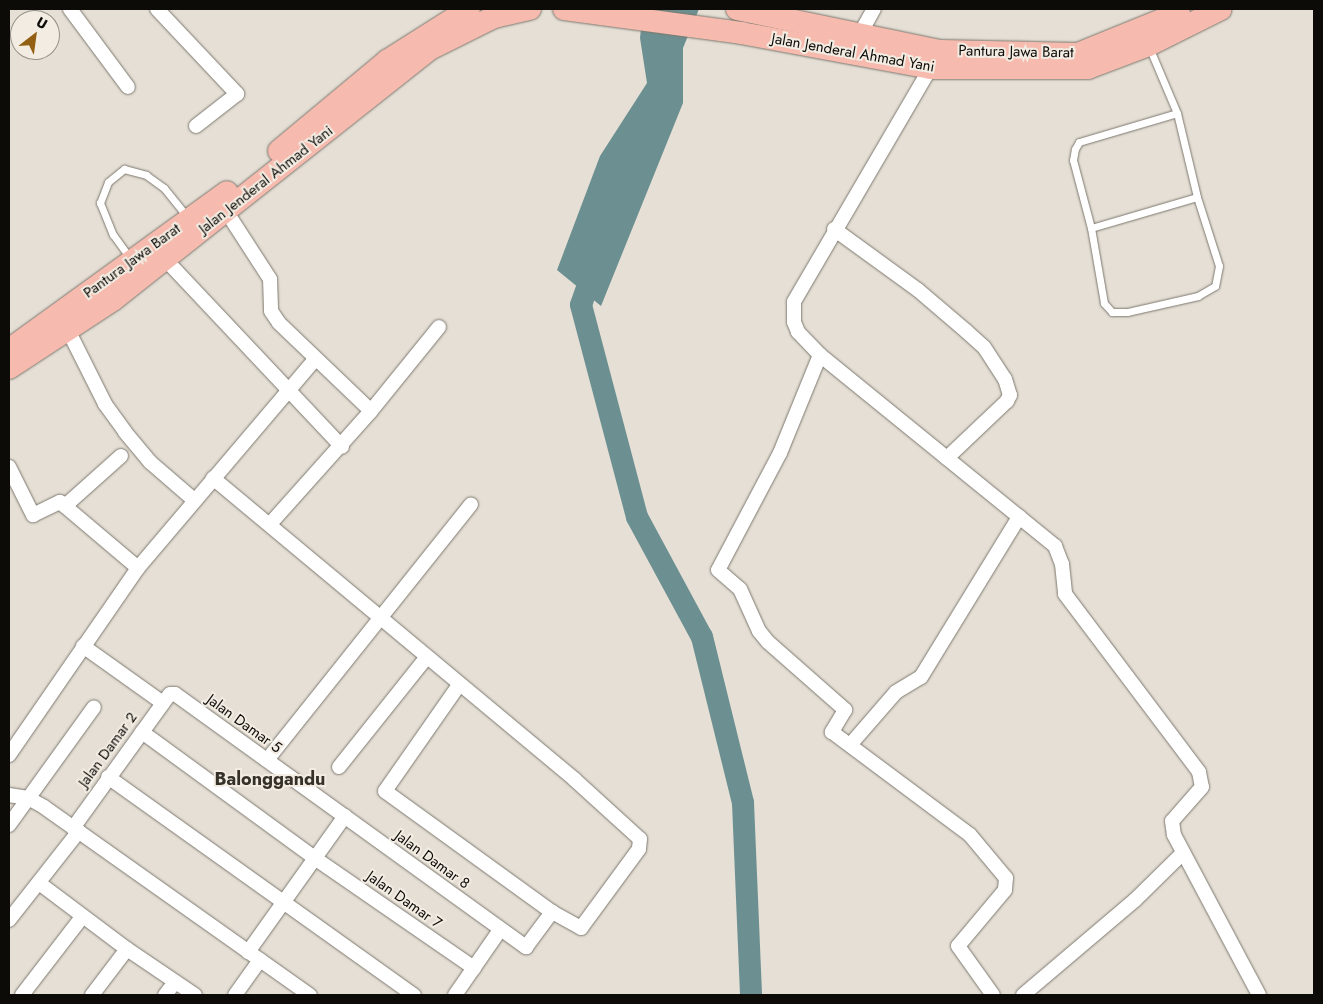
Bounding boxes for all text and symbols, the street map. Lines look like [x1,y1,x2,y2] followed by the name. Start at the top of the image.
[10,10,60,60] north arrow
[33,12,51,34] text: U
[770,30,936,76] street label: Jalan Jenderal Ahmad Yani
[958,42,1074,62] street label: Pantura Jawa Barat
[195,122,337,238] street label: Jalan Jenderal Ahmad Yani
[80,220,184,302] street label: Pantura Jawa Barat
[203,691,285,757] street label: Jalan Damar 5
[75,709,141,791] street label: Jalan Damar 2
[215,768,325,790] district label: Balonggandu
[391,827,473,893] street label: Jalan Damar 8
[363,867,445,933] street label: Jalan Damar 7

